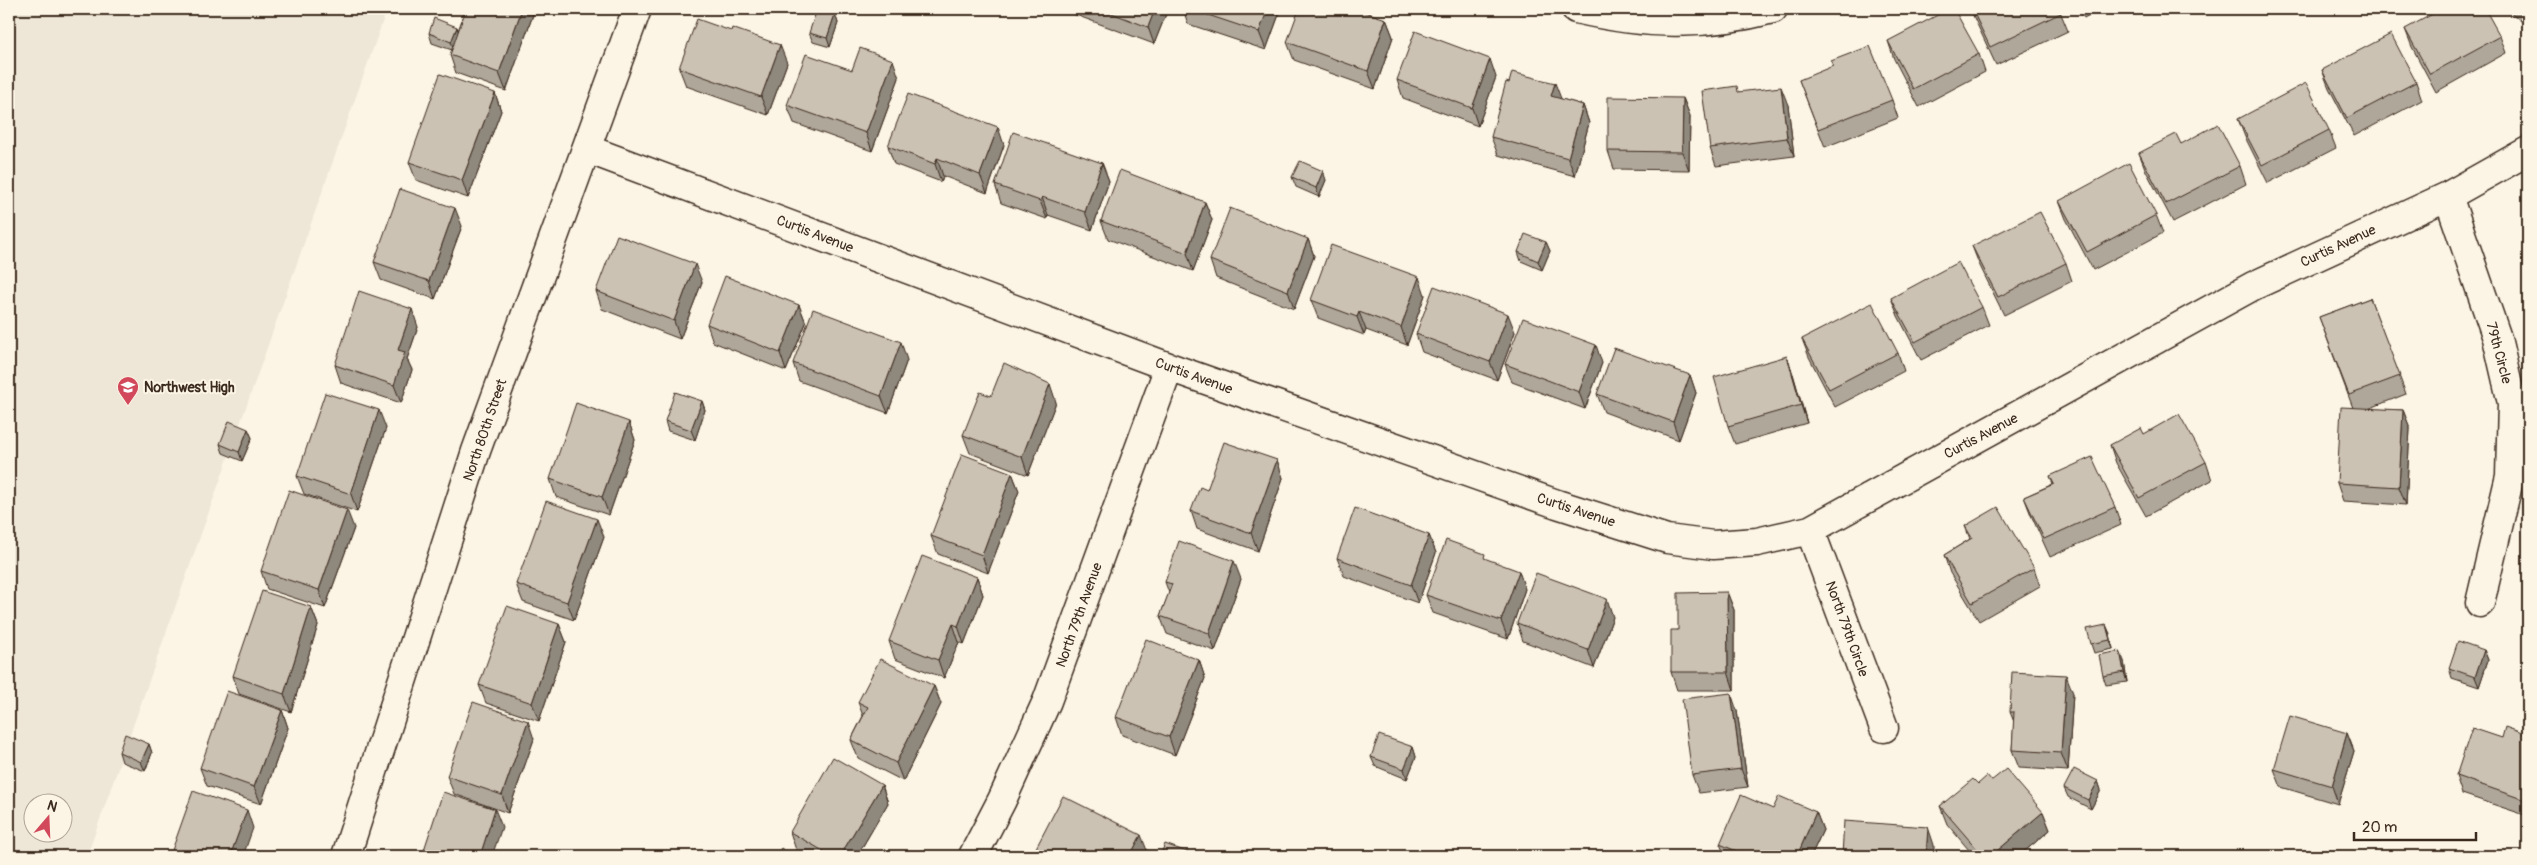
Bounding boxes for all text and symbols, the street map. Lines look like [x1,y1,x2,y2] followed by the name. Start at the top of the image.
[774,212,856,257] street label: Curtis Avenue
[2298,221,2378,271] street label: Curtis Avenue
[2483,320,2515,386] street label: 79th Circle
[1153,354,1235,398] street label: Curtis Avenue
[116,375,140,406] school or university icon: Northwest High
[460,376,511,483] street label: North 80th Street
[144,379,235,396] place label: Northwest High
[1941,409,2021,463] street label: Curtis Avenue
[1535,489,1617,531] street label: Curtis Avenue
[1052,560,1106,670] street label: North 79th Avenue
[1822,579,1872,679] street label: North 79th Circle
[22,792,72,842] north arrow
[45,797,59,816] text: N
[2354,810,2477,842] scale bar
[2362,818,2397,837] text: 20 m

